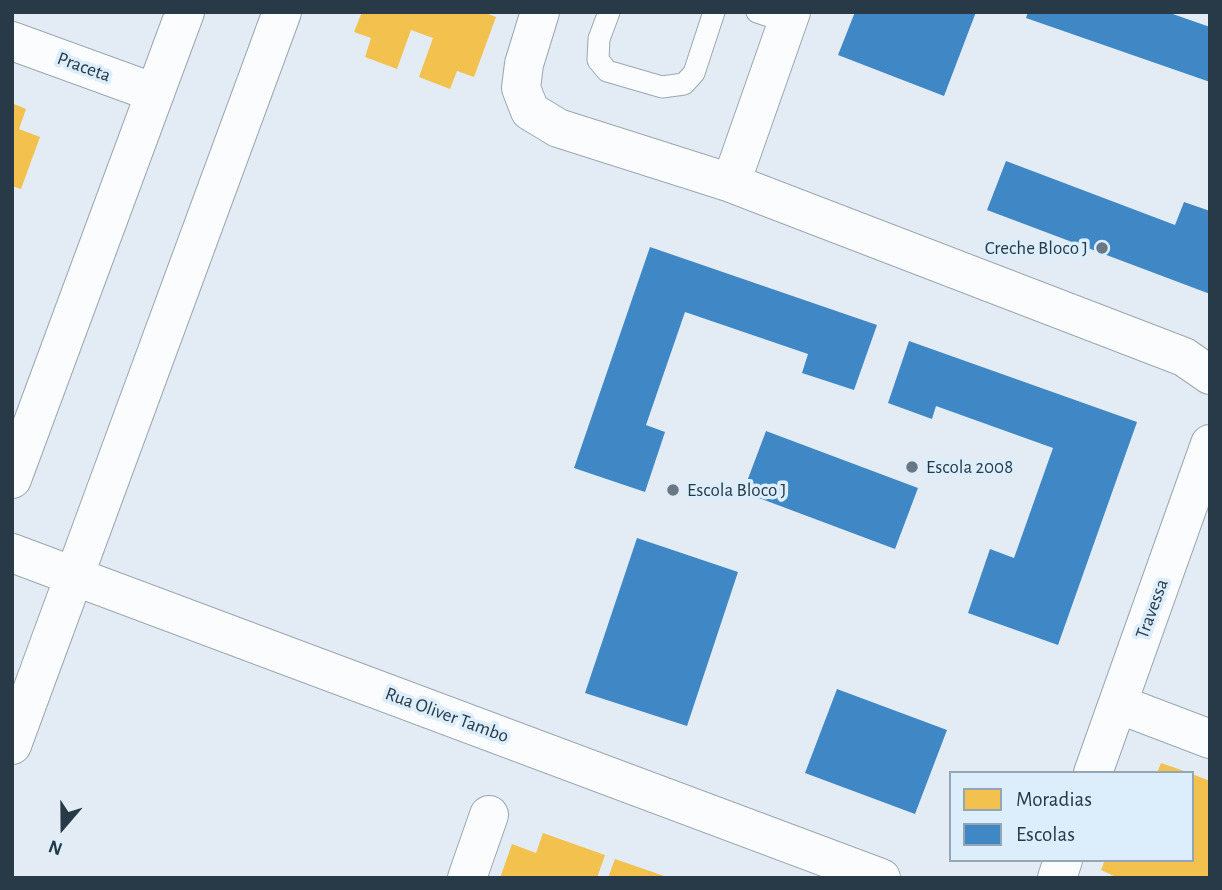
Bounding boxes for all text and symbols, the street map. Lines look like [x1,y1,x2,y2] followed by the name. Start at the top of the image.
[54,47,114,87] street label: Praceta
[985,237,1088,259] place label: Creche Bloco J
[1094,240,1110,256] marker: Creche Bloco J
[926,456,1013,478] place label: Escola 2008
[904,459,920,475] marker: Escola 2008
[687,479,786,501] place label: Escola Bloco J
[665,482,681,498] marker: Escola Bloco J
[1131,576,1173,642] street label: Travessa
[382,682,512,748] street label: Rua Oliver Tambo
[949,771,1194,862] legend
[1016,789,1092,810] text: Moradias
[28,792,98,862] north arrow
[1016,824,1075,845] text: Escolas
[46,836,65,858] text: N

